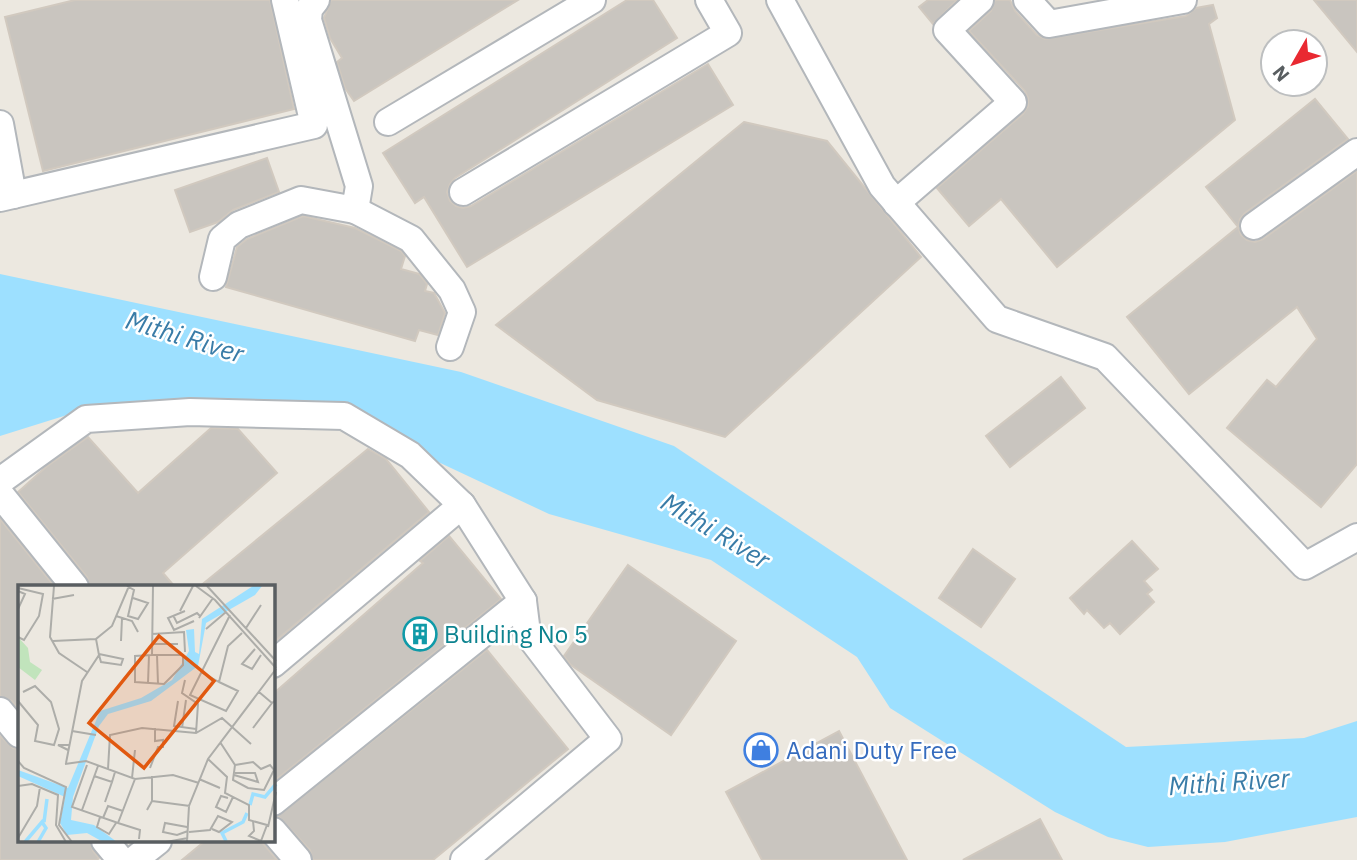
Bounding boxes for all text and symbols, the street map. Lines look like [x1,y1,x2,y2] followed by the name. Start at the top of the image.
[1259,28,1329,98] north arrow
[1267,61,1294,87] text: N
[122,302,250,370] water label: Mithi River
[655,484,778,577] water label: Mithi River
[18,585,275,842] inset map
[401,615,439,653] building icon: Building No 5
[444,618,588,650] place label: Building No 5
[742,731,780,769] shop icon: Adani Duty Free
[786,734,957,766] place label: Adani Duty Free
[1167,760,1292,802] water label: Mithi River

